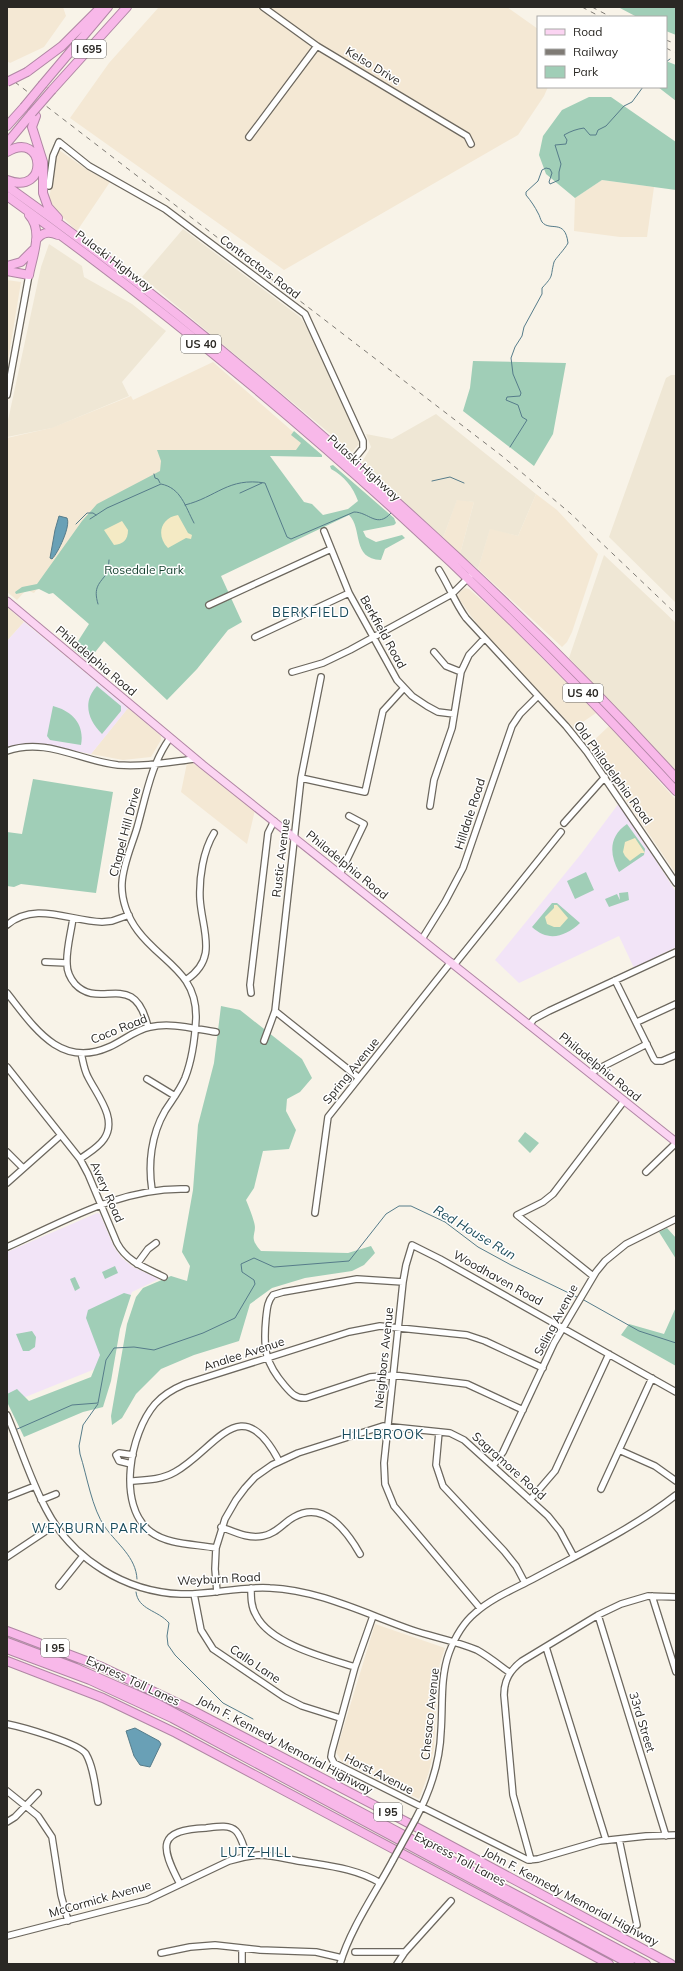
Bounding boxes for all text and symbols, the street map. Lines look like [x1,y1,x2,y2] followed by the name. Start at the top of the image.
[537,16,667,88] legend
[573,24,602,39] text: Road
[72,40,106,58] road number: I 695
[343,43,404,88] street label: Kelso Drive
[573,44,619,59] text: Railway
[573,64,599,79] text: Park
[73,227,156,295] street label: Pulaski Highway
[217,231,304,302] street label: Contractors Road
[181,335,221,353] road number: US 40
[325,431,404,505] street label: Pulaski Highway
[104,562,185,577] park label: Rosedale Park
[357,593,410,671] street label: Berkfield Road
[272,604,350,620] district label: BERKFIELD
[53,622,140,699] street label: Philadelphia Road
[563,684,603,702] road number: US 40
[571,718,656,827] street label: Old Philadelphia Road
[451,776,488,851] street label: Hilldale Road
[105,785,144,878] street label: Chapel Hill Drive
[268,818,293,898] street label: Rustic Avenue
[303,827,391,902] street label: Philadelphia Road
[88,1010,149,1047] street label: Coco Road
[556,1029,644,1104] street label: Philadelphia Road
[319,1034,382,1107] street label: Spring Avenue
[87,1159,128,1225] street label: Avery Road
[431,1201,519,1263] water label: Red House Run
[451,1247,546,1308] street label: Woodhaven Road
[530,1281,581,1358] street label: Seling Avenue
[371,1307,396,1409] street label: Neighbors Avenue
[202,1333,286,1374] street label: Analee Avenue
[342,1426,424,1442] district label: HILLBROOK
[469,1429,549,1503] street label: Sagramore Road
[32,1520,148,1536] district label: WEYBURN PARK
[177,1569,261,1588] street label: Weyburn Road
[41,1639,69,1657] road number: I 95
[227,1641,284,1686] street label: Callo Lane
[84,1652,183,1709] street label: Express Toll Lanes
[417,1667,442,1761] street label: Chesaco Avenue
[626,1690,659,1754] street label: 33rd Street
[195,1692,376,1798] street label: John F. Kennedy Memorial Highway
[342,1750,416,1797] street label: Horst Avenue
[374,1803,402,1821] road number: I 95
[412,1828,509,1889] street label: Express Toll Lanes
[220,1844,292,1860] district label: LUTZ HILL
[481,1844,662,1950] street label: John F. Kennedy Memorial Highway
[47,1877,153,1920] street label: McCormick Avenue

